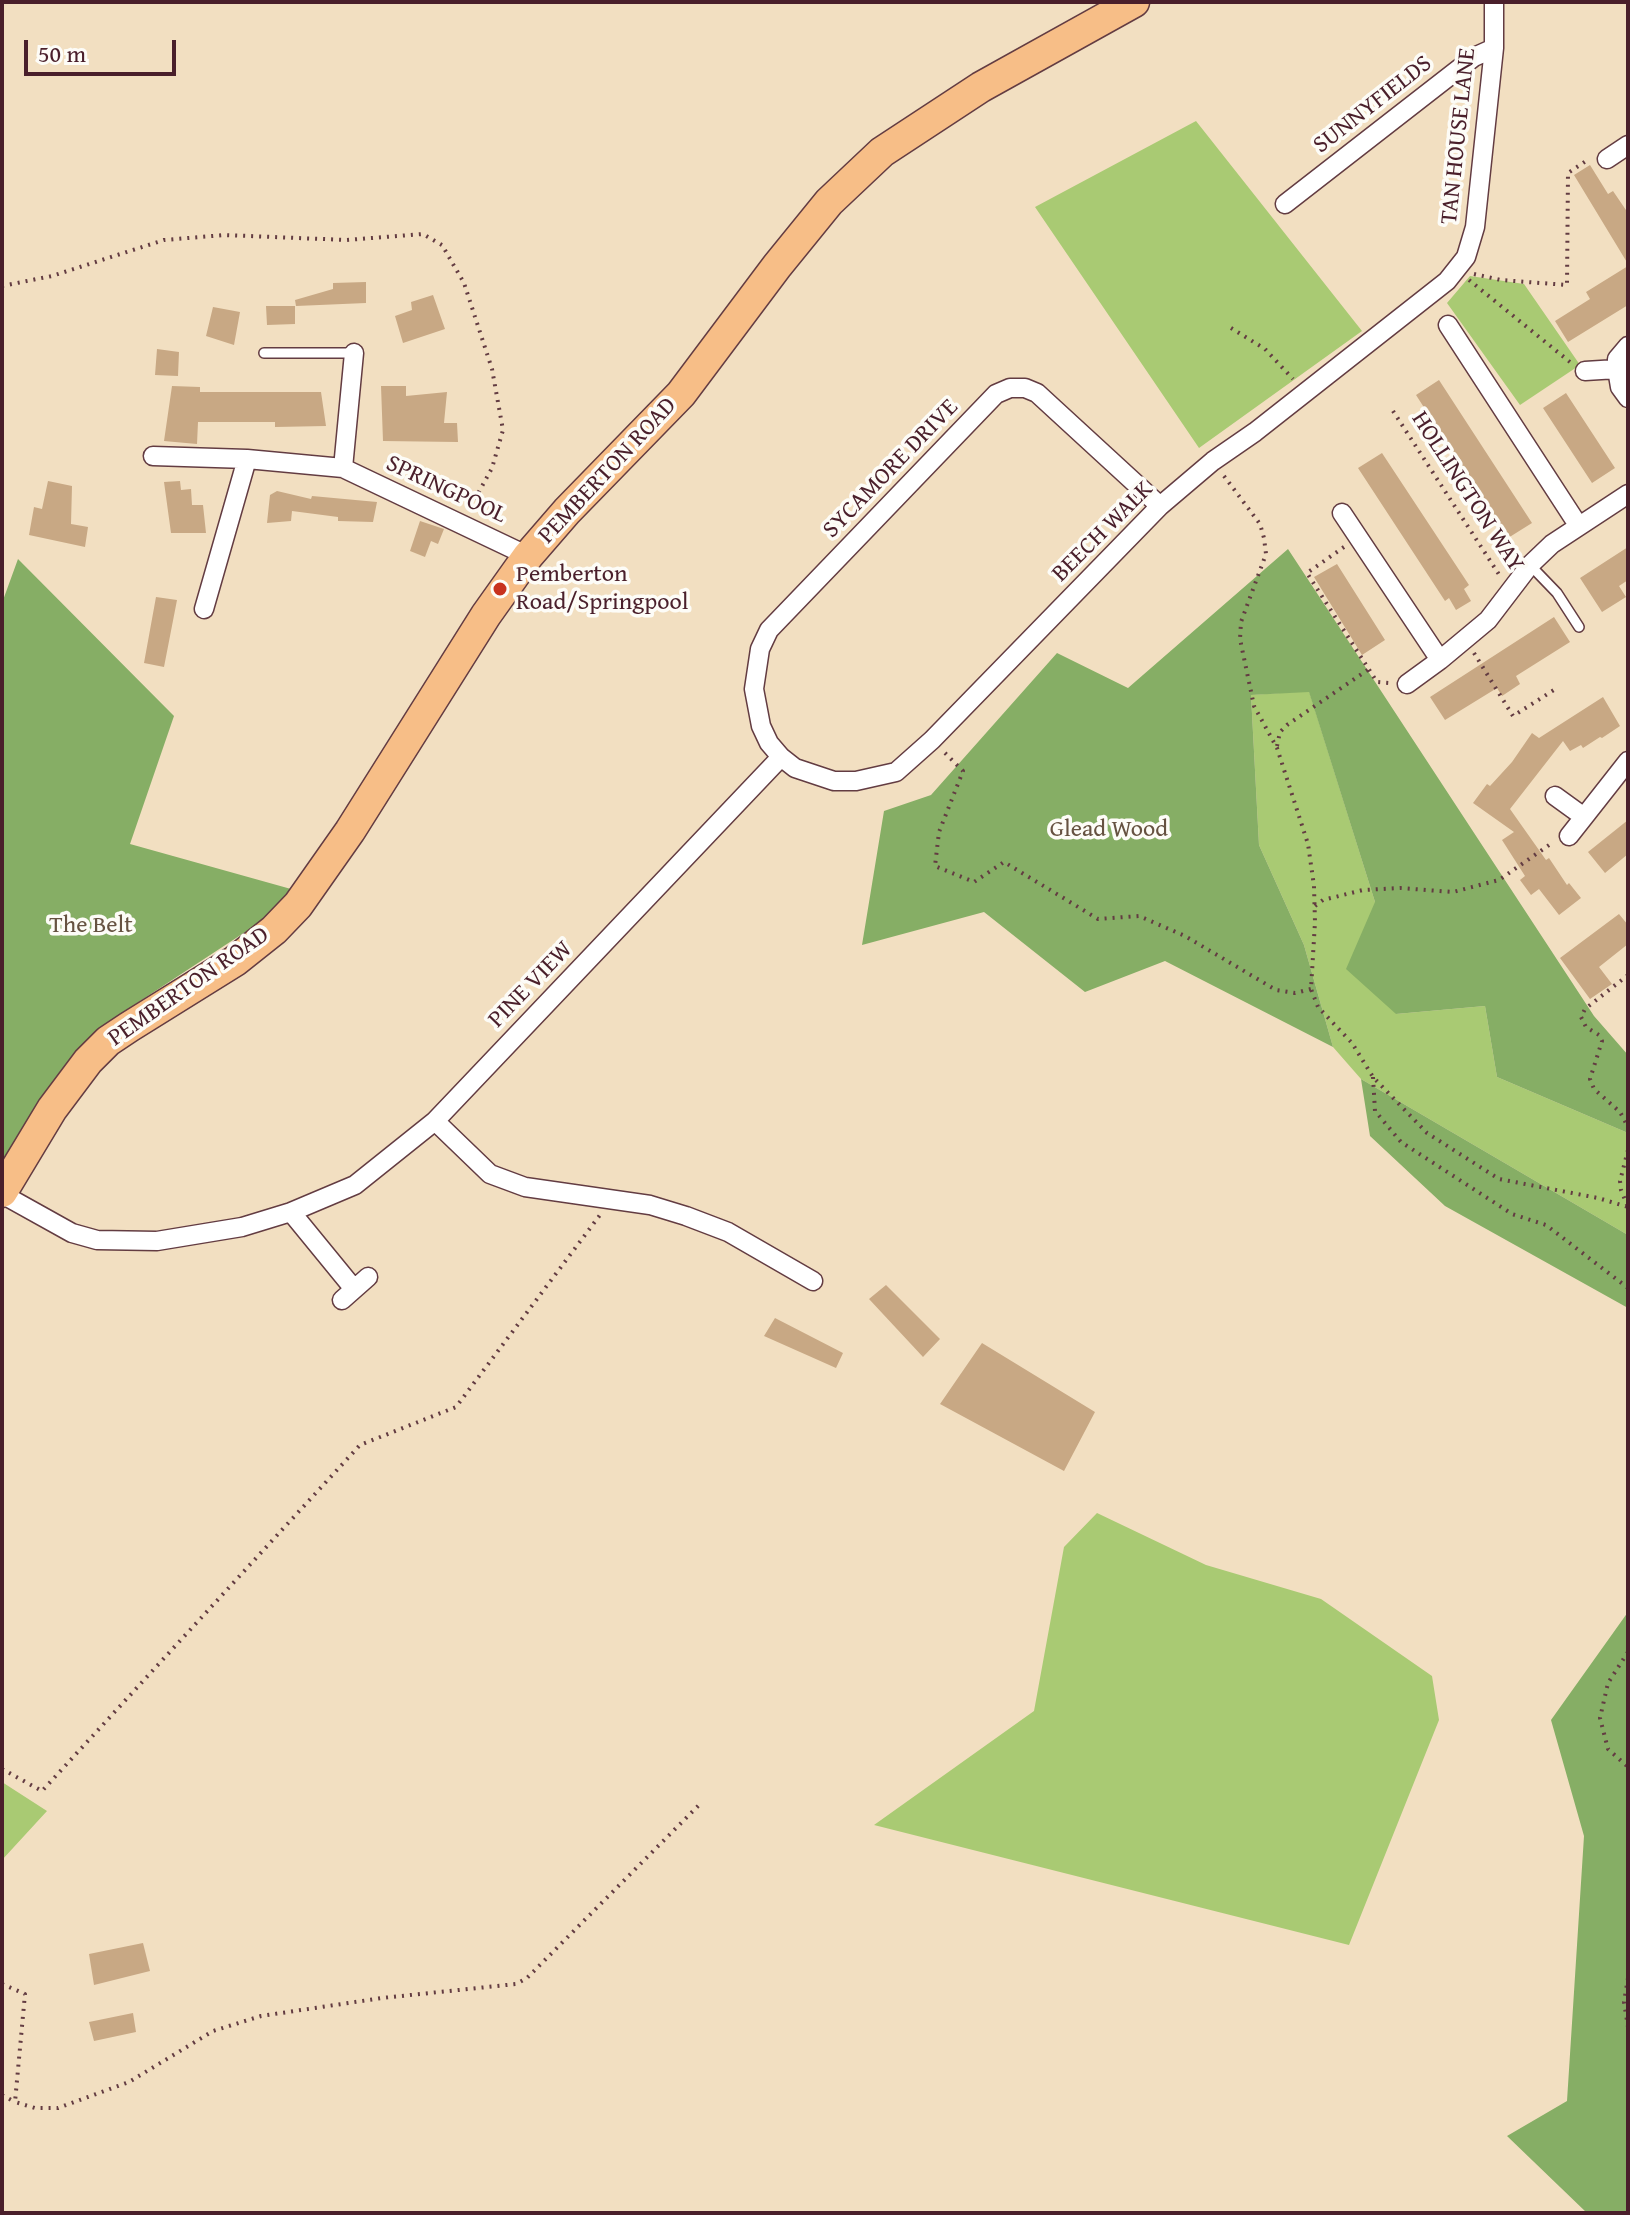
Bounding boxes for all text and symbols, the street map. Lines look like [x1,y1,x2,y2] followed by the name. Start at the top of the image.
[28,24,180,74] scale bar
[38,36,86,71] text: 50 m
[1435,46,1483,226] street label: TAN HOUSE LANE
[1308,50,1438,160] street label: SUNNYFIELDS
[533,392,683,550] street label: PEMBERTON ROAD
[817,393,965,545] street label: SYCAMORE DRIVE
[1404,406,1530,578] street label: HOLLINGTON WAY
[381,450,511,530] street label: SPRINGPOOL
[1046,475,1160,589] street label: BEECH WALK
[516,561,688,617] place label: Pemberton Road/Springpool
[491,580,509,598] marker: Pemberton Road/Springpool
[1050,816,1168,844] park label: Glead Wood
[49,912,133,940] park label: The Belt
[103,921,275,1053] street label: PEMBERTON ROAD
[483,936,579,1034] street label: PINE VIEW

